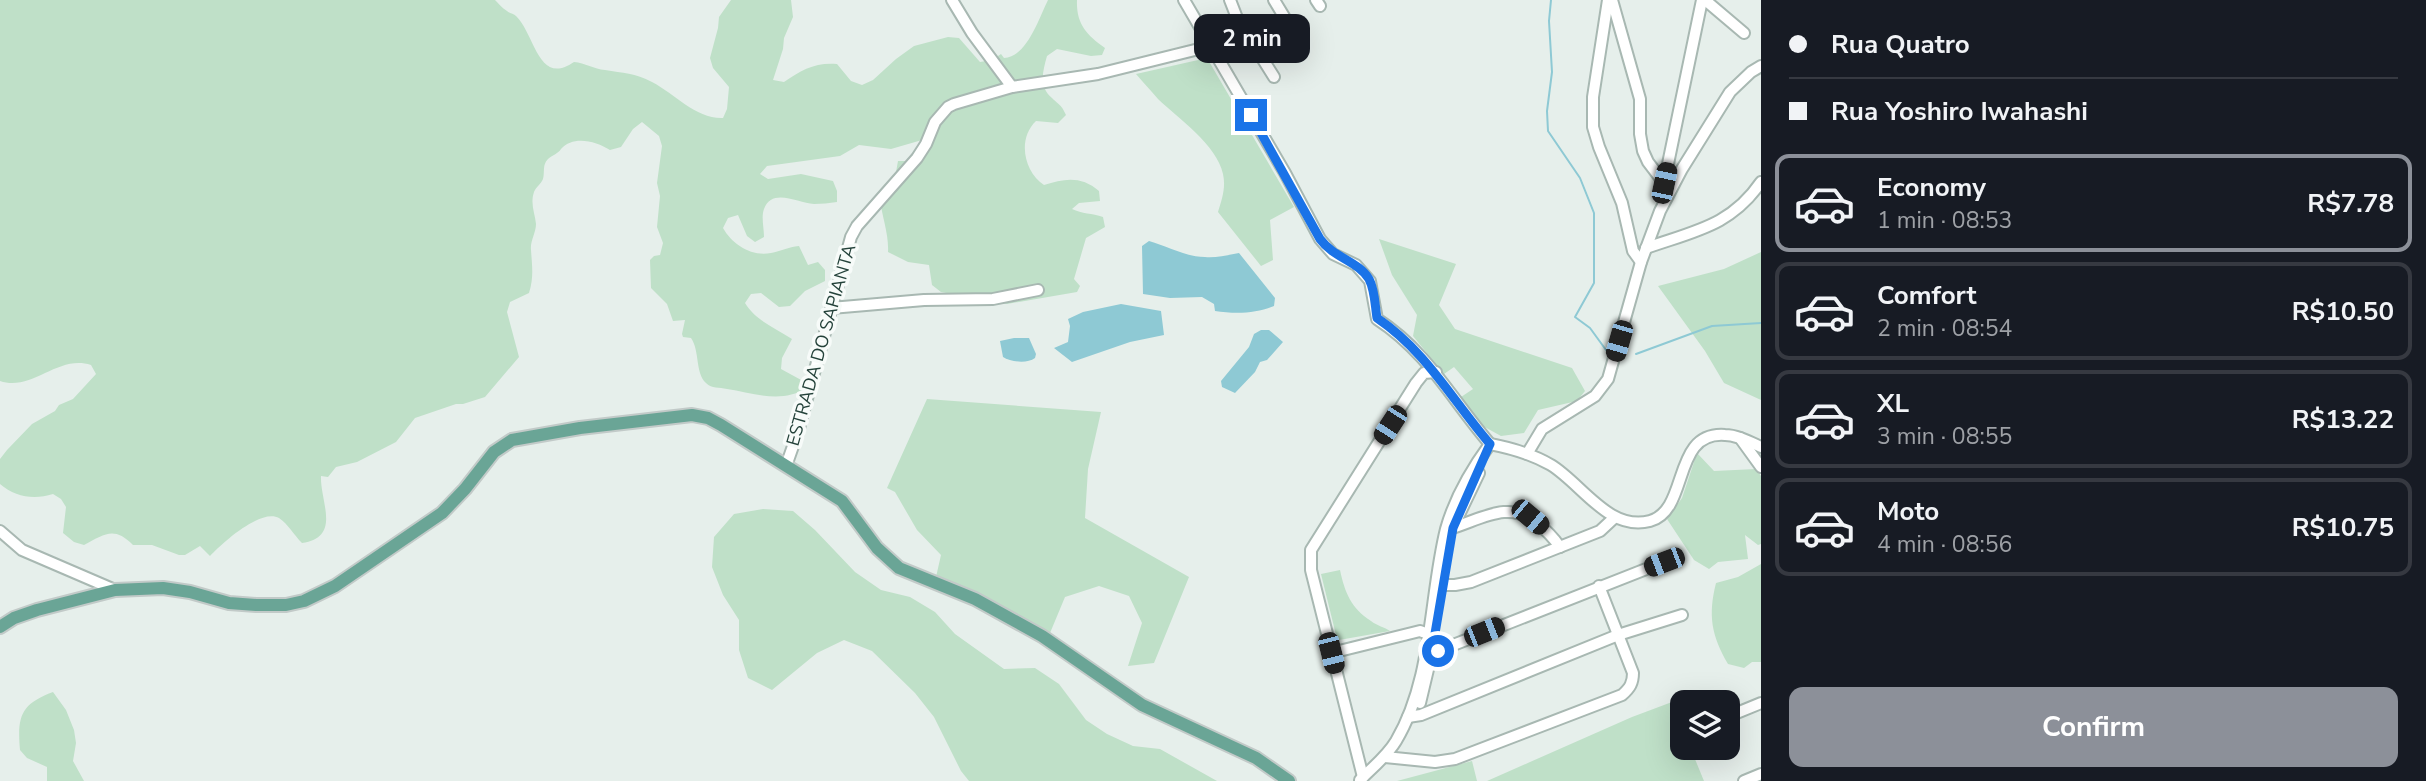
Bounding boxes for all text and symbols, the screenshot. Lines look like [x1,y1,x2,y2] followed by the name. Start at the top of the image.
[1193,13,1309,62] callout: 2 min
[1222,23,1282,54] text: 2 min
[1831,27,1970,62] text: Rua Quatro
[1831,94,2088,129] text: Rua Yoshiro Iwahashi
[1235,99,1267,131] route end
[1650,160,1679,206] car
[1877,170,1986,205] text: Economy
[1793,172,1856,235] icon: car
[2307,186,2394,221] text: R$7.78
[1877,205,2012,236] text: 1 min · 08:53
[781,241,861,449] street label: ESTRADA DO SAPIANTA
[1877,278,1977,313] text: Comfort
[1793,280,1856,343] icon: car
[2292,294,2394,329] text: R$10.50
[1877,313,2012,344] text: 2 min · 08:54
[1604,318,1635,364] car
[1877,386,1909,421] text: XL
[1793,388,1856,451] icon: car
[1370,402,1411,448] car
[2292,402,2394,437] text: R$13.22
[1877,421,2012,452] text: 3 min · 08:55
[1877,494,1939,529] text: Moto
[1508,495,1553,539] car
[1793,496,1856,559] icon: car
[2292,510,2394,545] text: R$10.75
[1877,529,2012,560] text: 4 min · 08:56
[1641,545,1688,579] car
[1461,614,1508,650] car
[1316,630,1347,676] car
[1422,635,1454,667] route start
[1789,687,2398,767] button: Confirm
[1670,690,1740,760] map controls
[1670,690,1740,760] button: layers

